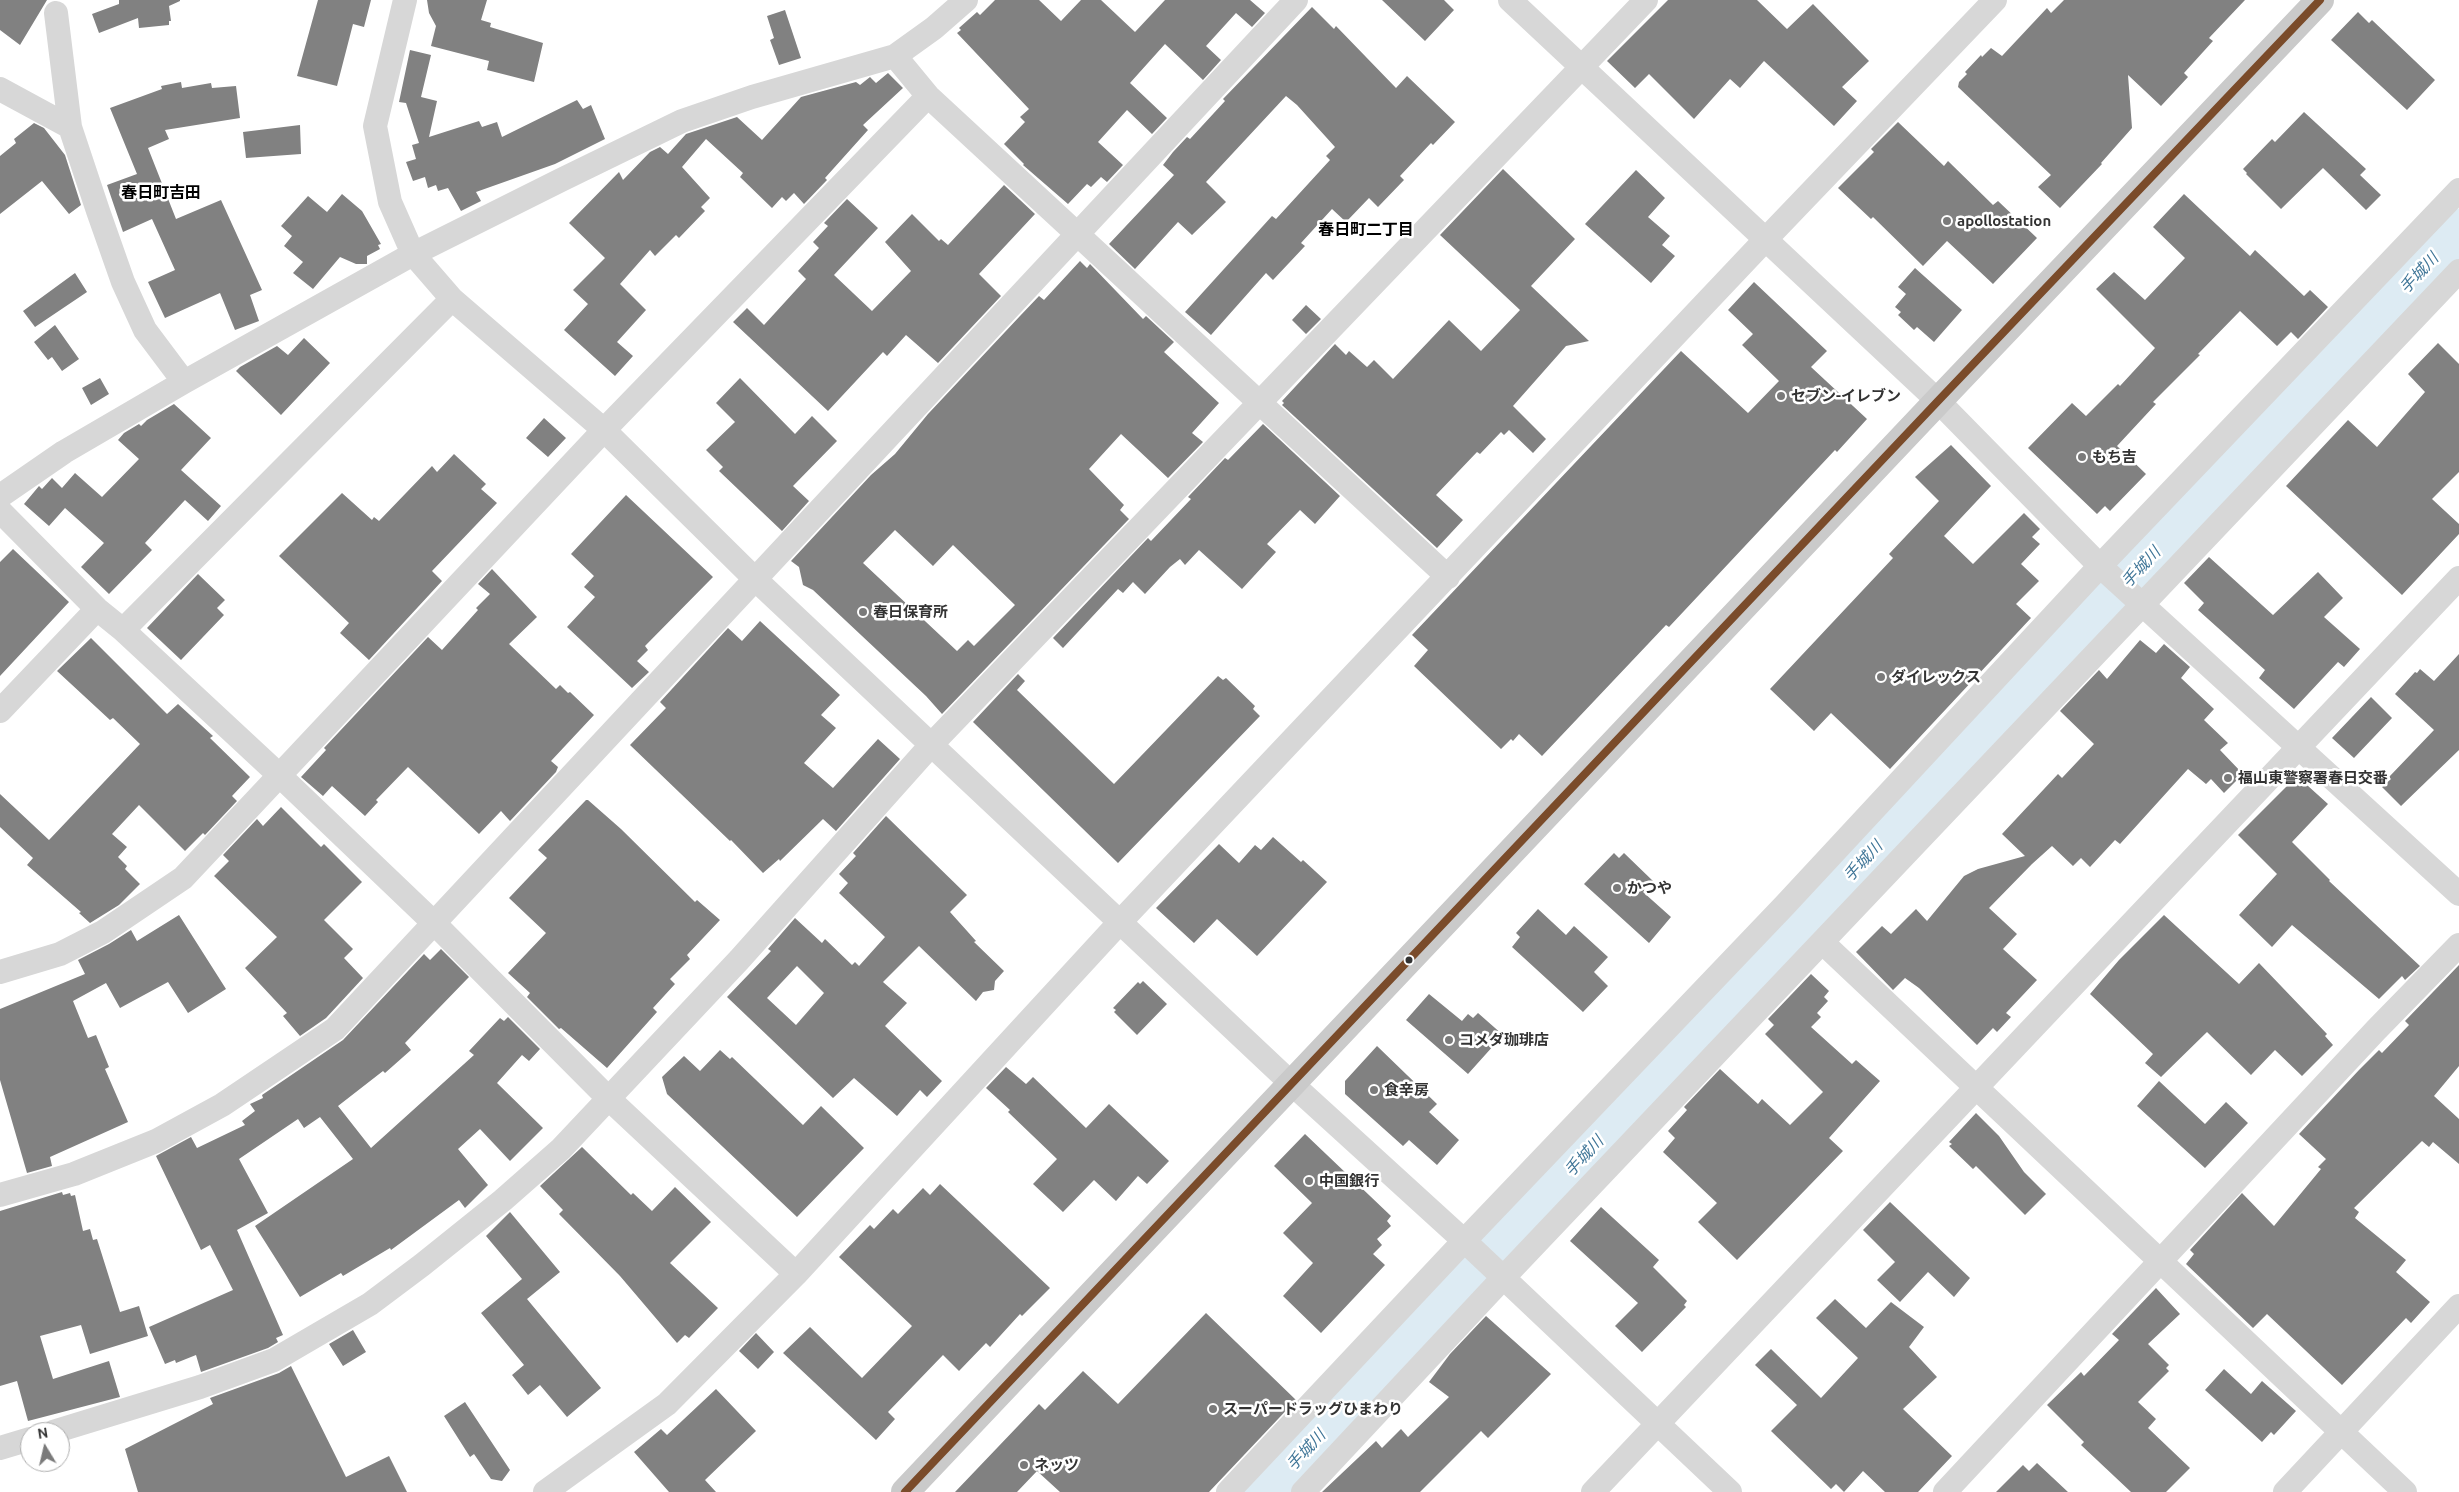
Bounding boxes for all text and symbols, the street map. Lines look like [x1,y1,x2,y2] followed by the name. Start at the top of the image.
[121,183,201,203] district label: 春日町吉田
[1957,212,2051,230] place label: apollostation
[1941,215,1953,227] marker: apollostation
[1318,220,1414,240] district label: 春日町二丁目
[2396,249,2442,297] water label: 手城川
[1791,387,1901,405] place label: セブン-イレブン
[1775,390,1787,402] marker: セブン-イレブン
[2092,448,2137,466] place label: もち吉
[2076,451,2088,463] marker: もち吉
[2118,543,2164,591] water label: 手城川
[873,603,948,621] place label: 春日保育所
[857,606,869,618] marker: 春日保育所
[1891,668,1981,686] place label: ダイレックス
[1875,671,1887,683] marker: ダイレックス
[2238,769,2388,787] place label: 福山東警察署春日交番
[2222,772,2234,784] marker: 福山東警察署春日交番
[1840,837,1886,885] water label: 手城川
[1627,879,1672,897] place label: かつや
[1611,882,1623,894] marker: かつや
[1404,955,1414,965] unlabelled marker
[1459,1031,1549,1049] place label: コメダ珈琲店
[1443,1034,1455,1046] marker: コメダ珈琲店
[1384,1081,1429,1099] place label: 食辛房
[1368,1084,1380,1096] marker: 食辛房
[1561,1132,1607,1180] water label: 手城川
[1319,1172,1379,1190] place label: 中国銀行
[1303,1175,1315,1187] marker: 中国銀行
[1223,1400,1403,1418] place label: スーパードラッグひまわり
[1207,1403,1219,1415] marker: スーパードラッグひまわり
[20,1422,70,1472] north arrow
[36,1424,49,1442] text: N
[1283,1426,1329,1474] water label: 手城川
[1034,1456,1079,1474] place label: ネッツ
[1018,1459,1030,1471] marker: ネッツ

